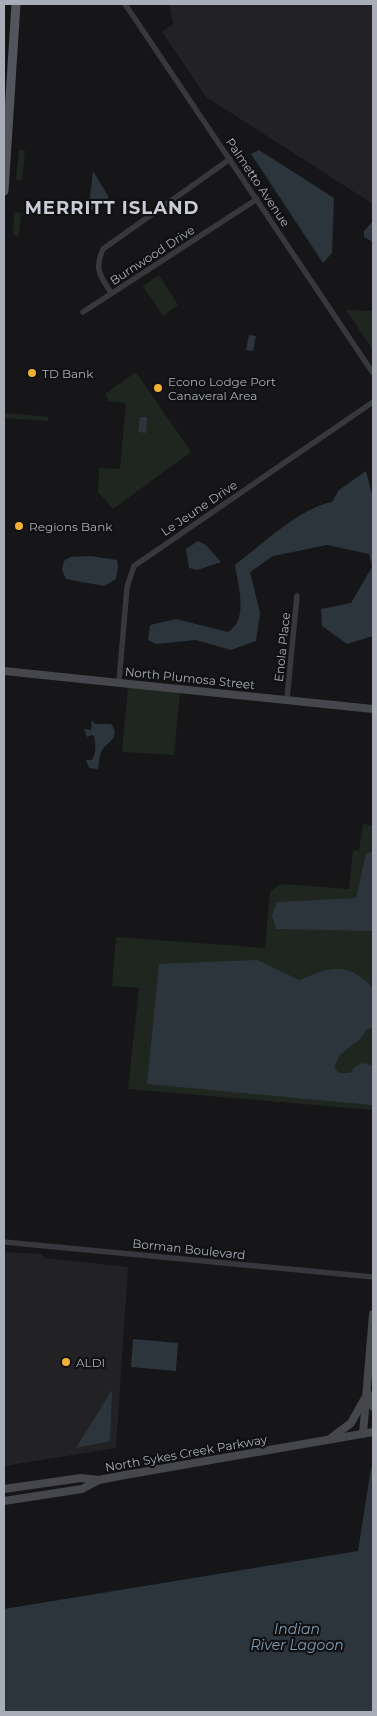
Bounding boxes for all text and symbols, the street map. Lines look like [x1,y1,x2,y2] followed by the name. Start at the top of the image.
[223,135,293,229] street label: Palmetto Avenue
[25,197,199,219] district label: MERRITT ISLAND
[107,222,197,288] street label: Burnwood Drive
[42,366,94,381] place label: TD Bank
[26,367,38,379] marker: TD Bank
[168,374,276,403] place label: Econo Lodge Port Canaveral Area
[152,382,164,394] marker: Econo Lodge Port Canaveral Area
[158,477,240,539] street label: Le Jeune Drive
[29,519,113,534] place label: Regions Bank
[13,520,25,532] marker: Regions Bank
[271,611,293,683] street label: Enola Place
[124,664,256,692] street label: North Plumosa Street
[132,1236,246,1262] street label: Borman Boulevard
[76,1355,105,1370] place label: ALDI
[60,1356,72,1368] marker: ALDI
[104,1431,269,1475] street label: North Sykes Creek Parkway
[250,1620,344,1654] water label: Indian River Lagoon

